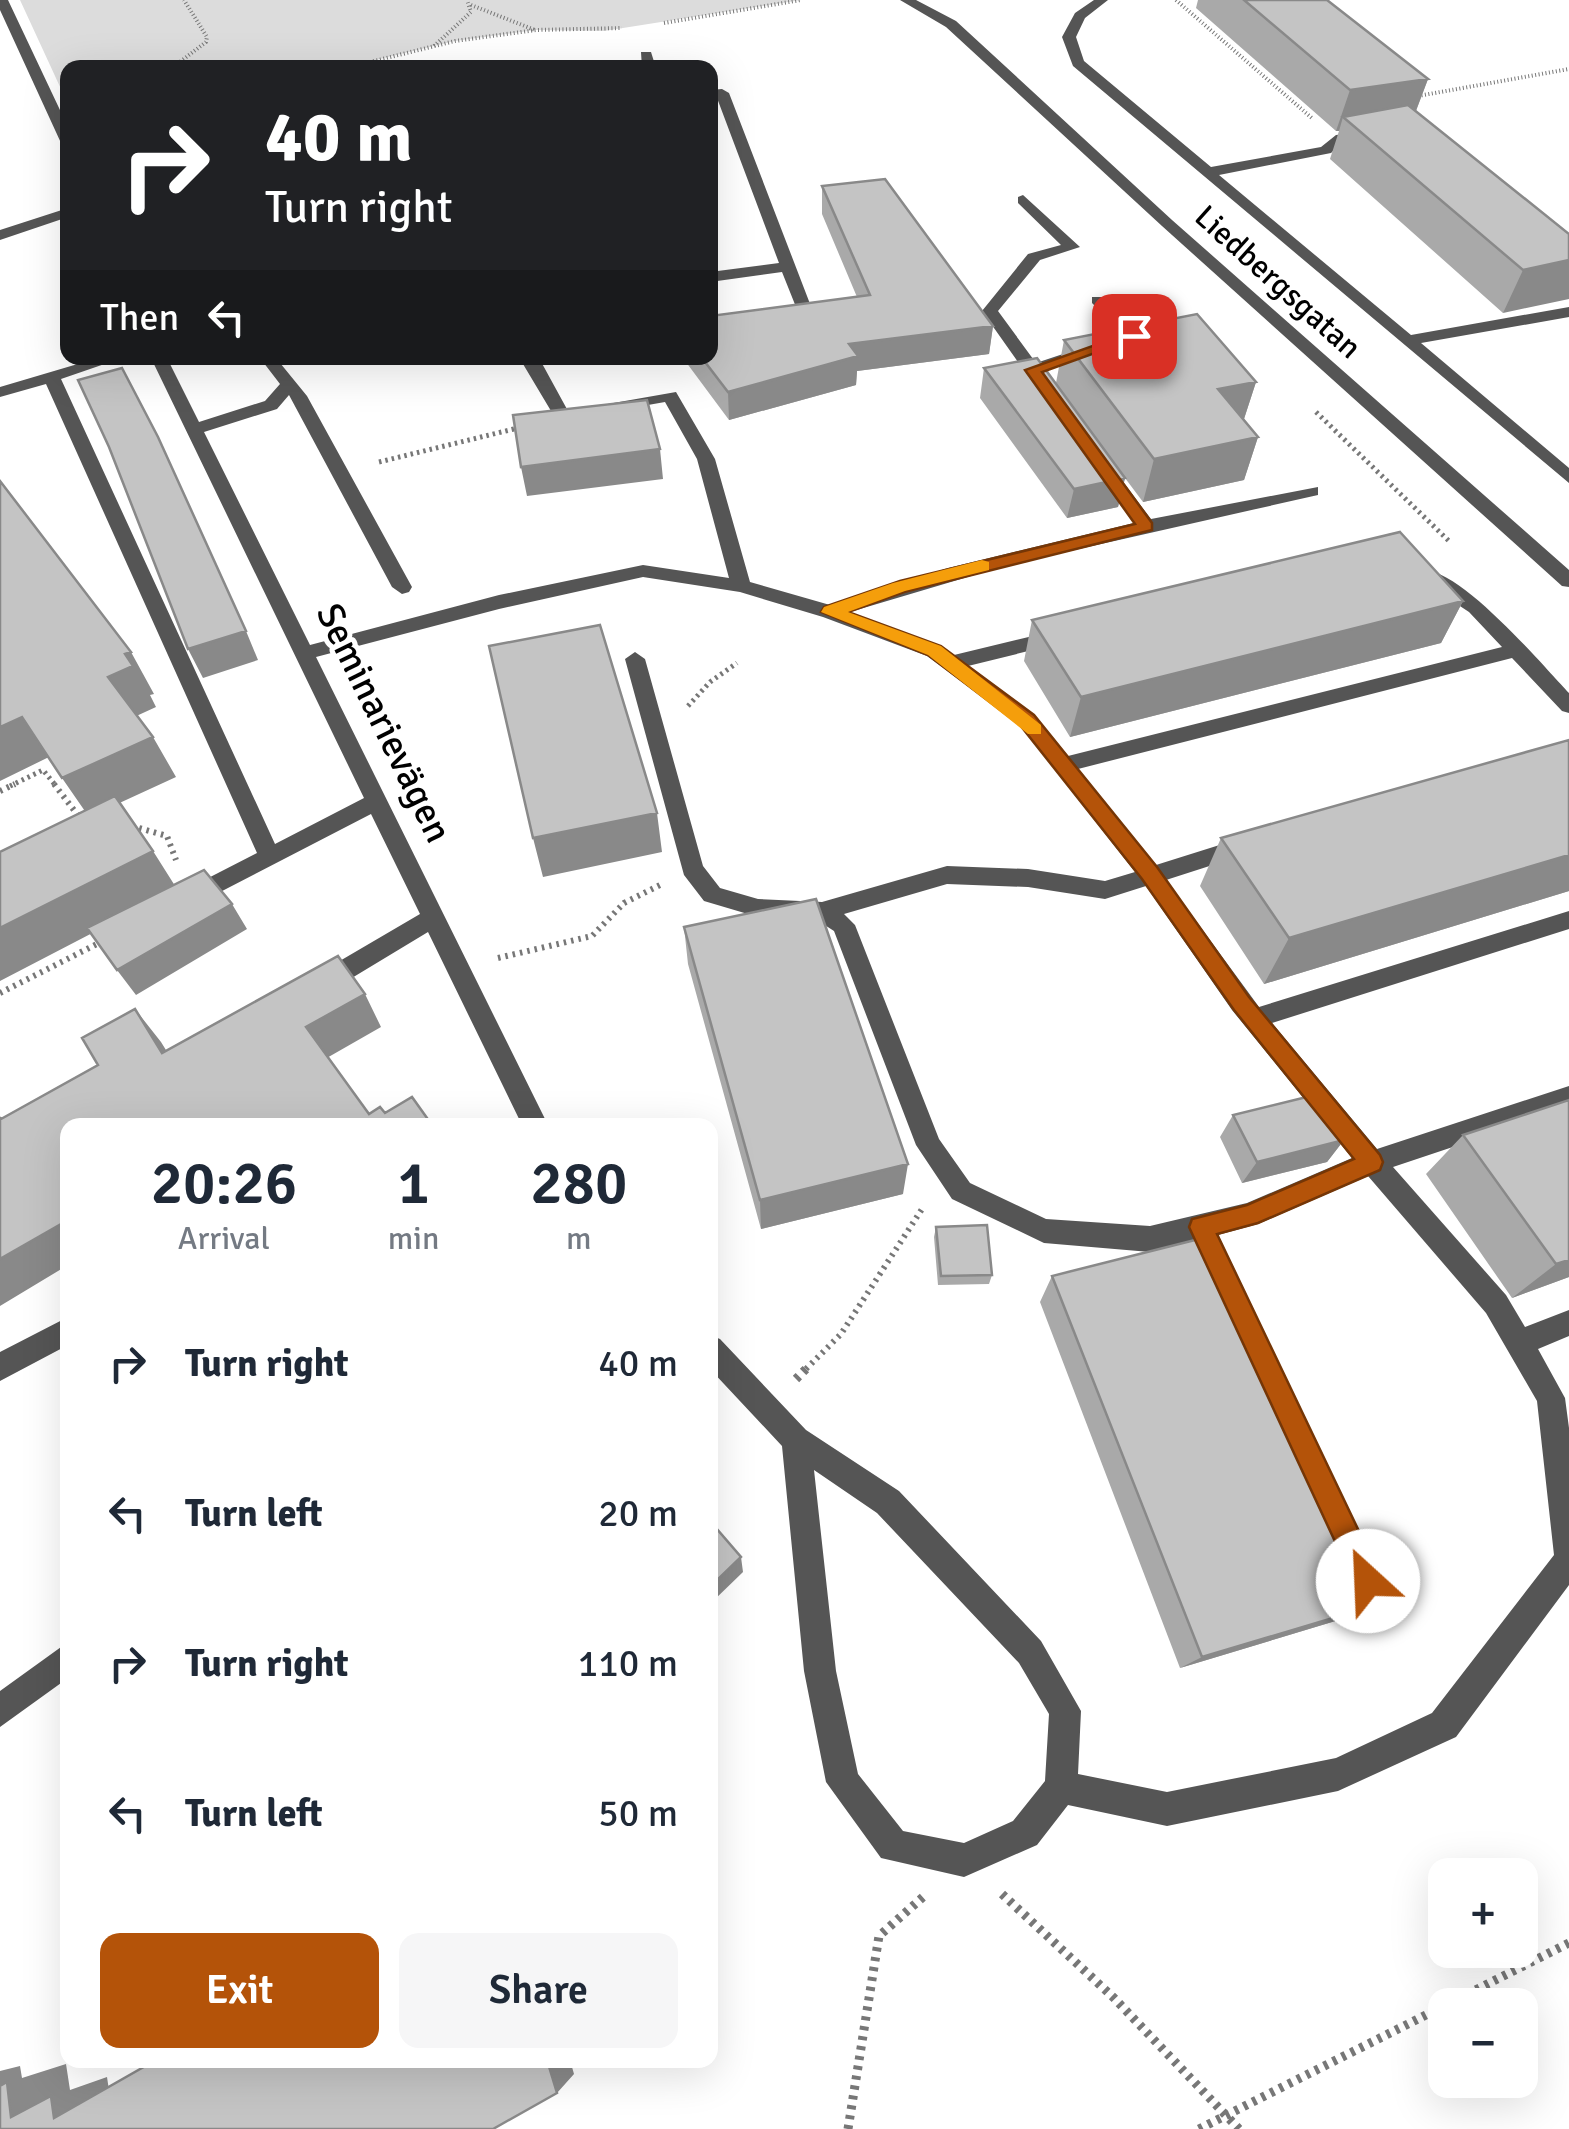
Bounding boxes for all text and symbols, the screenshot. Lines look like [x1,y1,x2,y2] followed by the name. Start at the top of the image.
[265,94,413,180] text: 40 m
[100,100,230,230] icon: right
[265,180,453,235] text: Turn right
[1187,197,1369,367] street label: Liedbergsgatan
[199,290,254,345] icon: left
[100,294,179,341] text: Then
[1092,294,1177,379] pin
[1107,309,1162,364] icon: arrive
[306,596,462,850] street label: Seminarievägen
[151,1147,297,1221] text: 20:26
[397,1147,430,1221] text: 1
[530,1147,627,1221] text: 280
[178,1219,270,1258] text: Arrival
[388,1219,439,1258] text: min
[566,1219,592,1258] text: m
[100,1336,155,1391] icon: right
[185,1340,349,1387] text: Turn right
[598,1340,678,1387] text: 40 m
[100,1486,155,1541] icon: left
[185,1490,323,1537] text: Turn left
[598,1490,678,1537] text: 20 m
[1316,1529,1420,1633] position arrow
[100,1636,155,1691] icon: right
[185,1640,349,1687] text: Turn right
[578,1640,678,1687] text: 110 m
[100,1786,155,1841] icon: left
[185,1790,323,1837] text: Turn left
[598,1790,678,1837] text: 50 m
[1428,1858,1538,2098] map controls
[1428,1858,1538,1968] button: +
[100,1933,379,2048] button: Exit
[399,1933,678,2048] button: Share
[1428,1988,1538,2098] button: −

